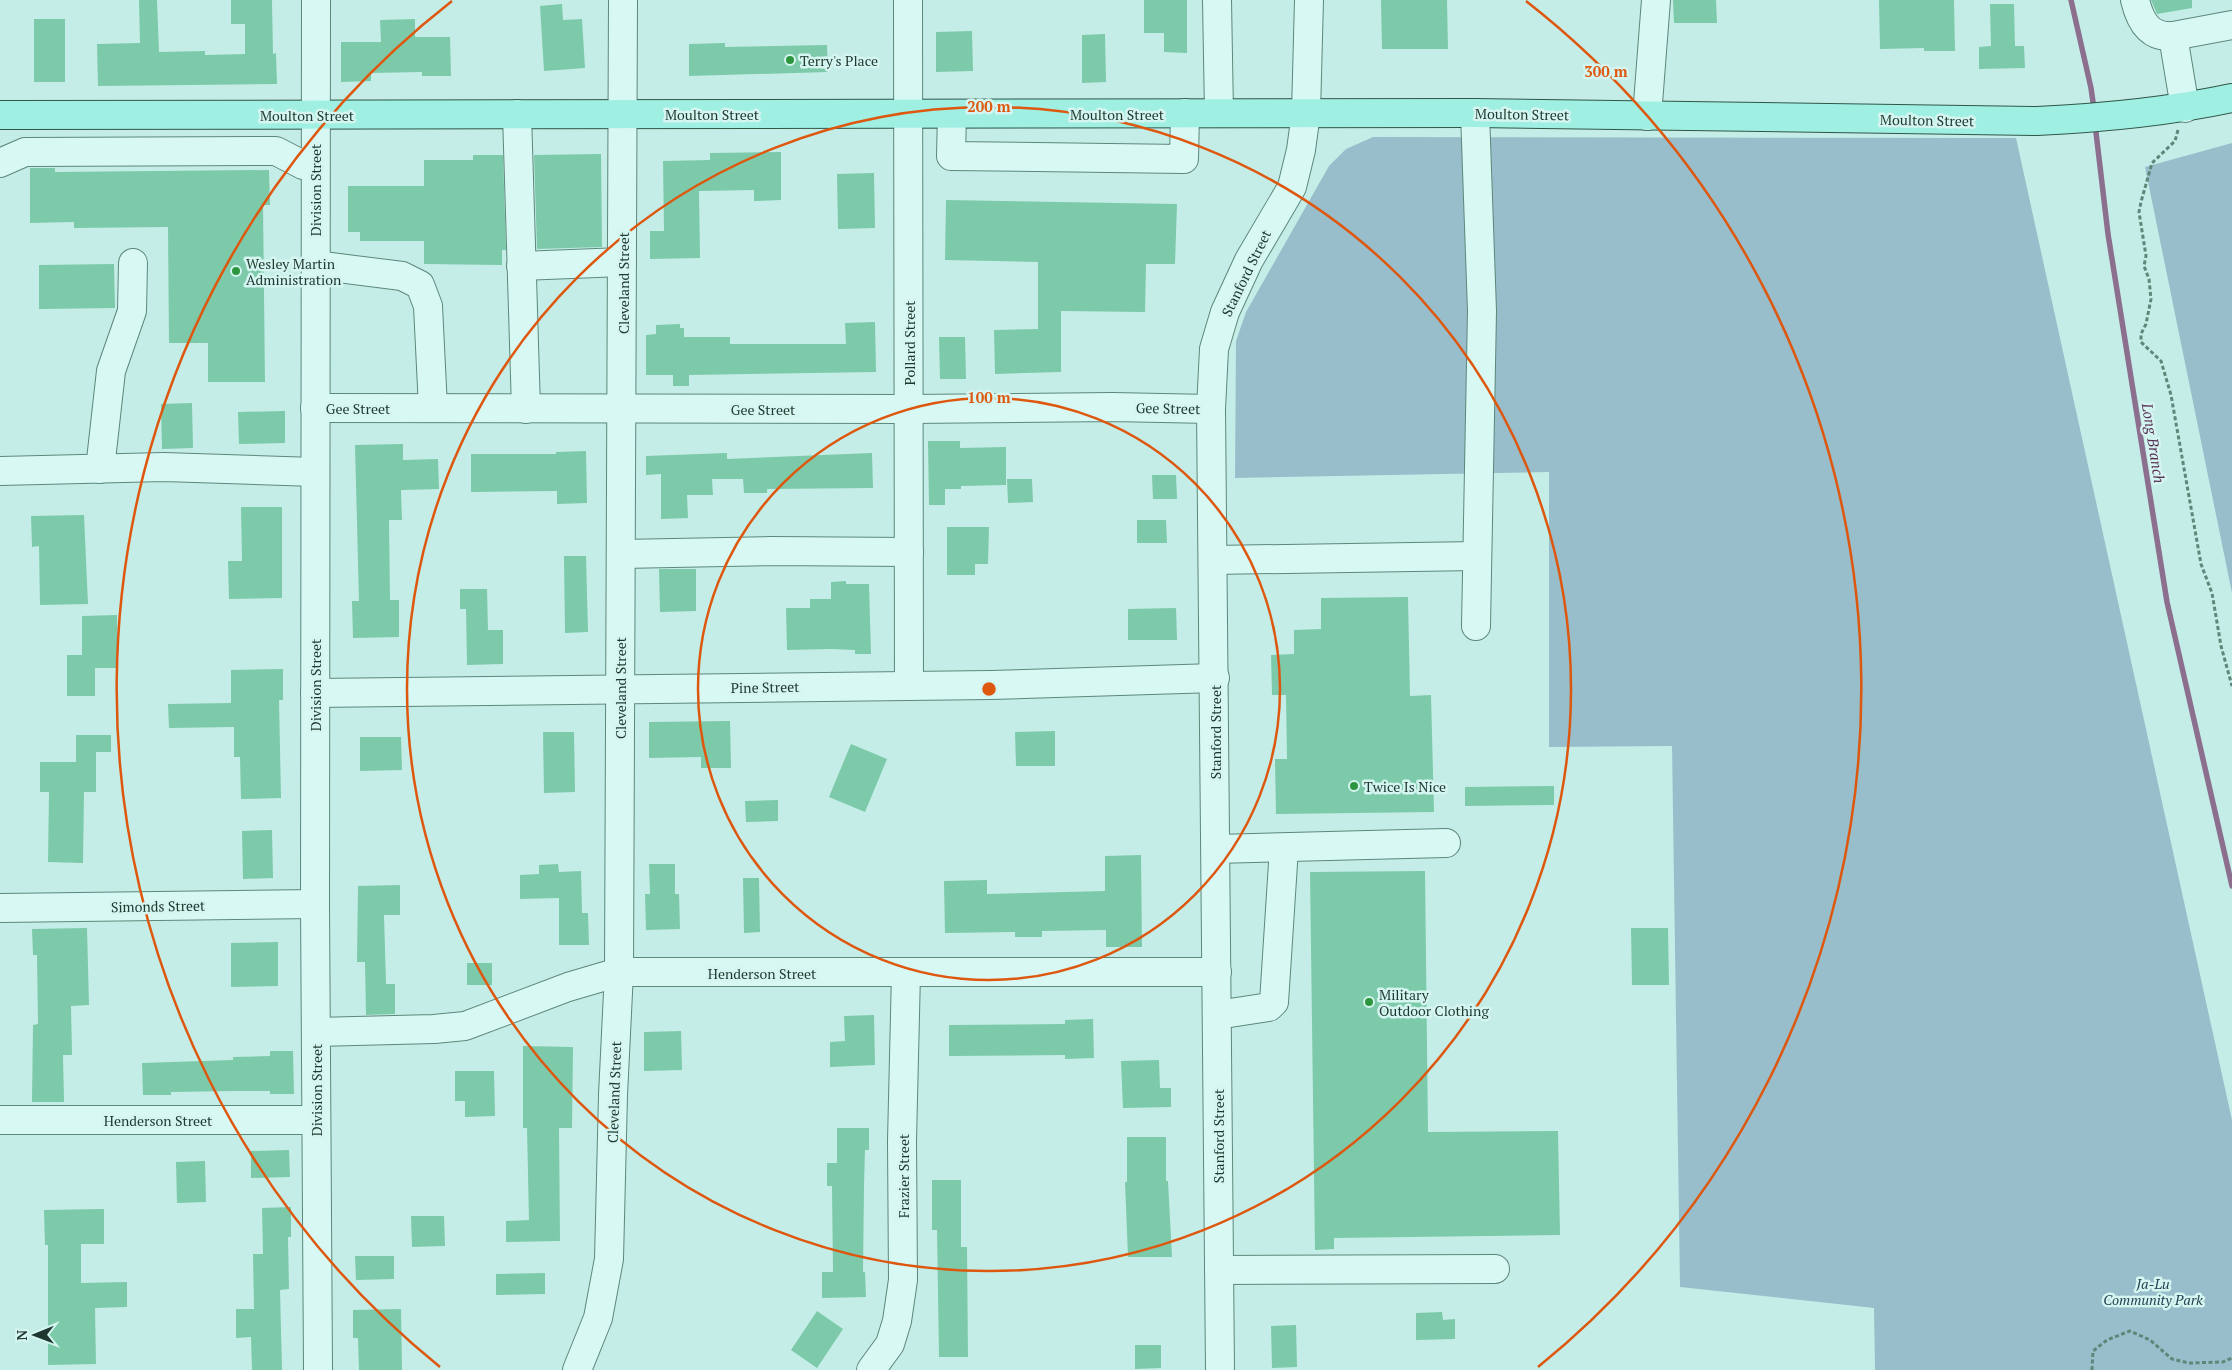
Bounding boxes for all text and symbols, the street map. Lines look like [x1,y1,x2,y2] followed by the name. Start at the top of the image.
[800,51,878,70] place label: Terry's Place
[784,54,796,66] marker: Terry's Place
[1584,61,1628,81] text: 300 m
[967,96,1011,116] text: 200 m
[1475,104,1570,124] street label: Moulton Street
[665,105,760,124] street label: Moulton Street
[1070,105,1165,124] street label: Moulton Street
[260,106,355,125] street label: Moulton Street
[1880,110,1975,130] street label: Moulton Street
[306,143,325,236] street label: Division Street
[1217,226,1276,320] street label: Stanford Street
[614,231,633,334] street label: Cleveland Street
[246,254,342,289] place label: Wesley Martin Administration
[230,265,242,277] marker: Wesley Martin Administration
[900,300,919,386] street label: Pollard Street
[967,387,1011,407] text: 100 m
[1136,398,1201,418] street label: Gee Street
[326,399,391,418] street label: Gee Street
[731,400,796,419] street label: Gee Street
[2138,401,2170,484] water label: Long Branch
[611,636,630,739] street label: Cleveland Street
[306,638,325,731] street label: Division Street
[731,677,800,697] street label: Pine Street
[980,680,998,698] centre of rings
[1206,684,1225,779] street label: Stanford Street
[1364,777,1446,796] place label: Twice Is Nice
[1348,780,1360,792] marker: Twice Is Nice
[111,896,206,916] street label: Simonds Street
[708,964,817,983] street label: Henderson Street
[1379,985,1489,1020] place label: Military Outdoor Clothing
[1363,996,1375,1008] marker: Military Outdoor Clothing
[603,1040,625,1143] street label: Cleveland Street
[307,1043,326,1136] street label: Division Street
[1209,1088,1228,1183] street label: Stanford Street
[104,1111,213,1130] street label: Henderson Street
[894,1133,913,1218] street label: Frazier Street
[2103,1274,2203,1309] park label: Ja-Lu Community Park
[10,1310,60,1360] north arrow
[12,1329,31,1341] text: N

